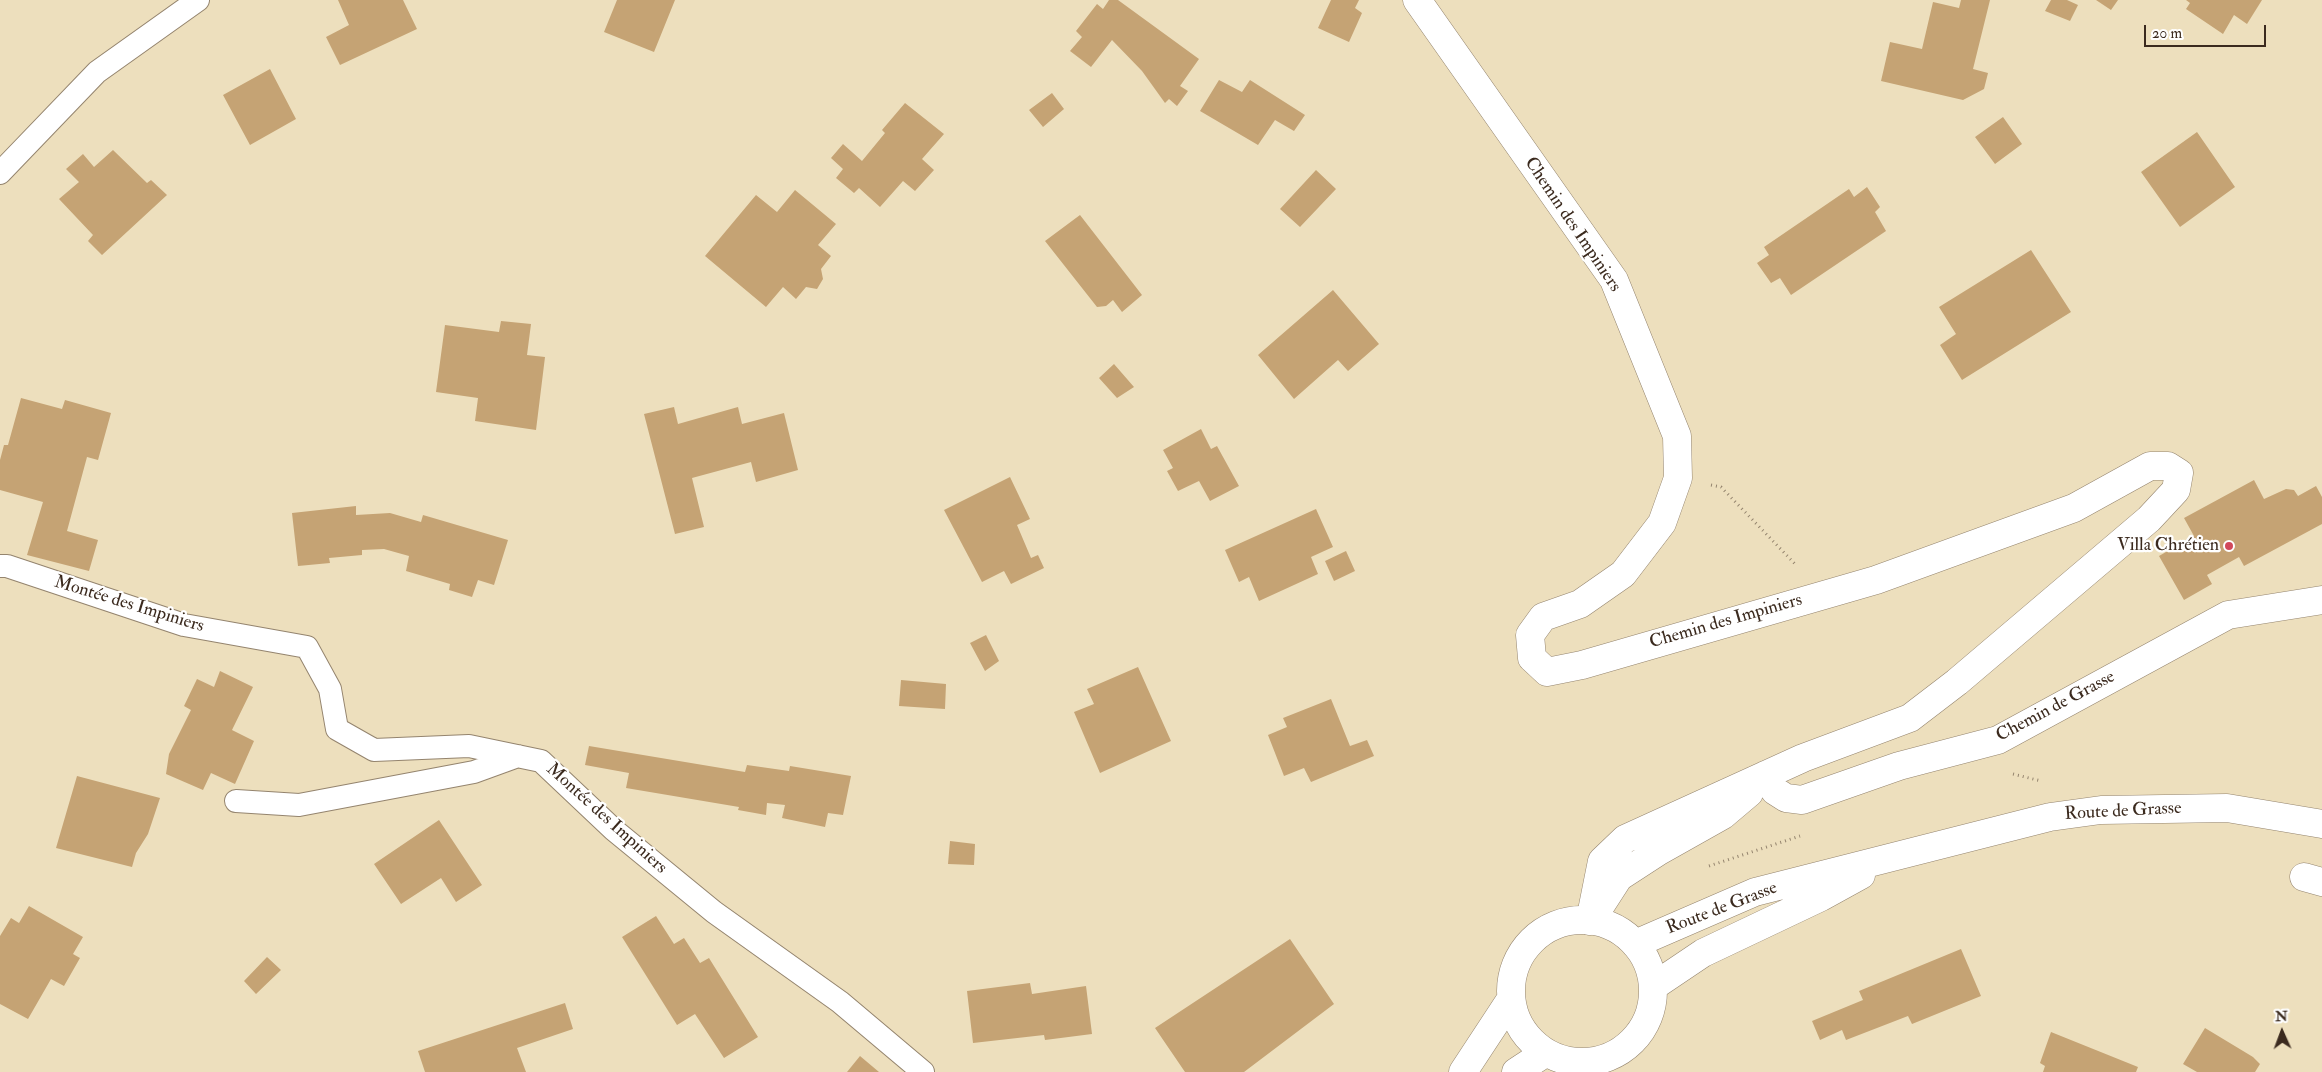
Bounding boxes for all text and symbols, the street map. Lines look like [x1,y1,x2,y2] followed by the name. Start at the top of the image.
[2147,15,2270,47] scale bar
[2152,24,2182,43] text: 20 m
[1519,154,1625,296] street label: Chemin des Impiniers
[2117,535,2219,557] place label: Villa Chrétien
[2223,540,2235,552] marker: Villa Chrétien
[52,572,206,638] street label: Montée des Impiniers
[1647,590,1805,654] street label: Chemin des Impiniers
[1993,667,2119,747] street label: Chemin de Grasse
[541,759,671,879] street label: Montée des Impiniers
[2064,798,2182,826] street label: Route de Grasse
[1663,878,1781,940] street label: Route de Grasse
[2257,1007,2307,1057] north arrow
[2275,1008,2288,1025] text: N

